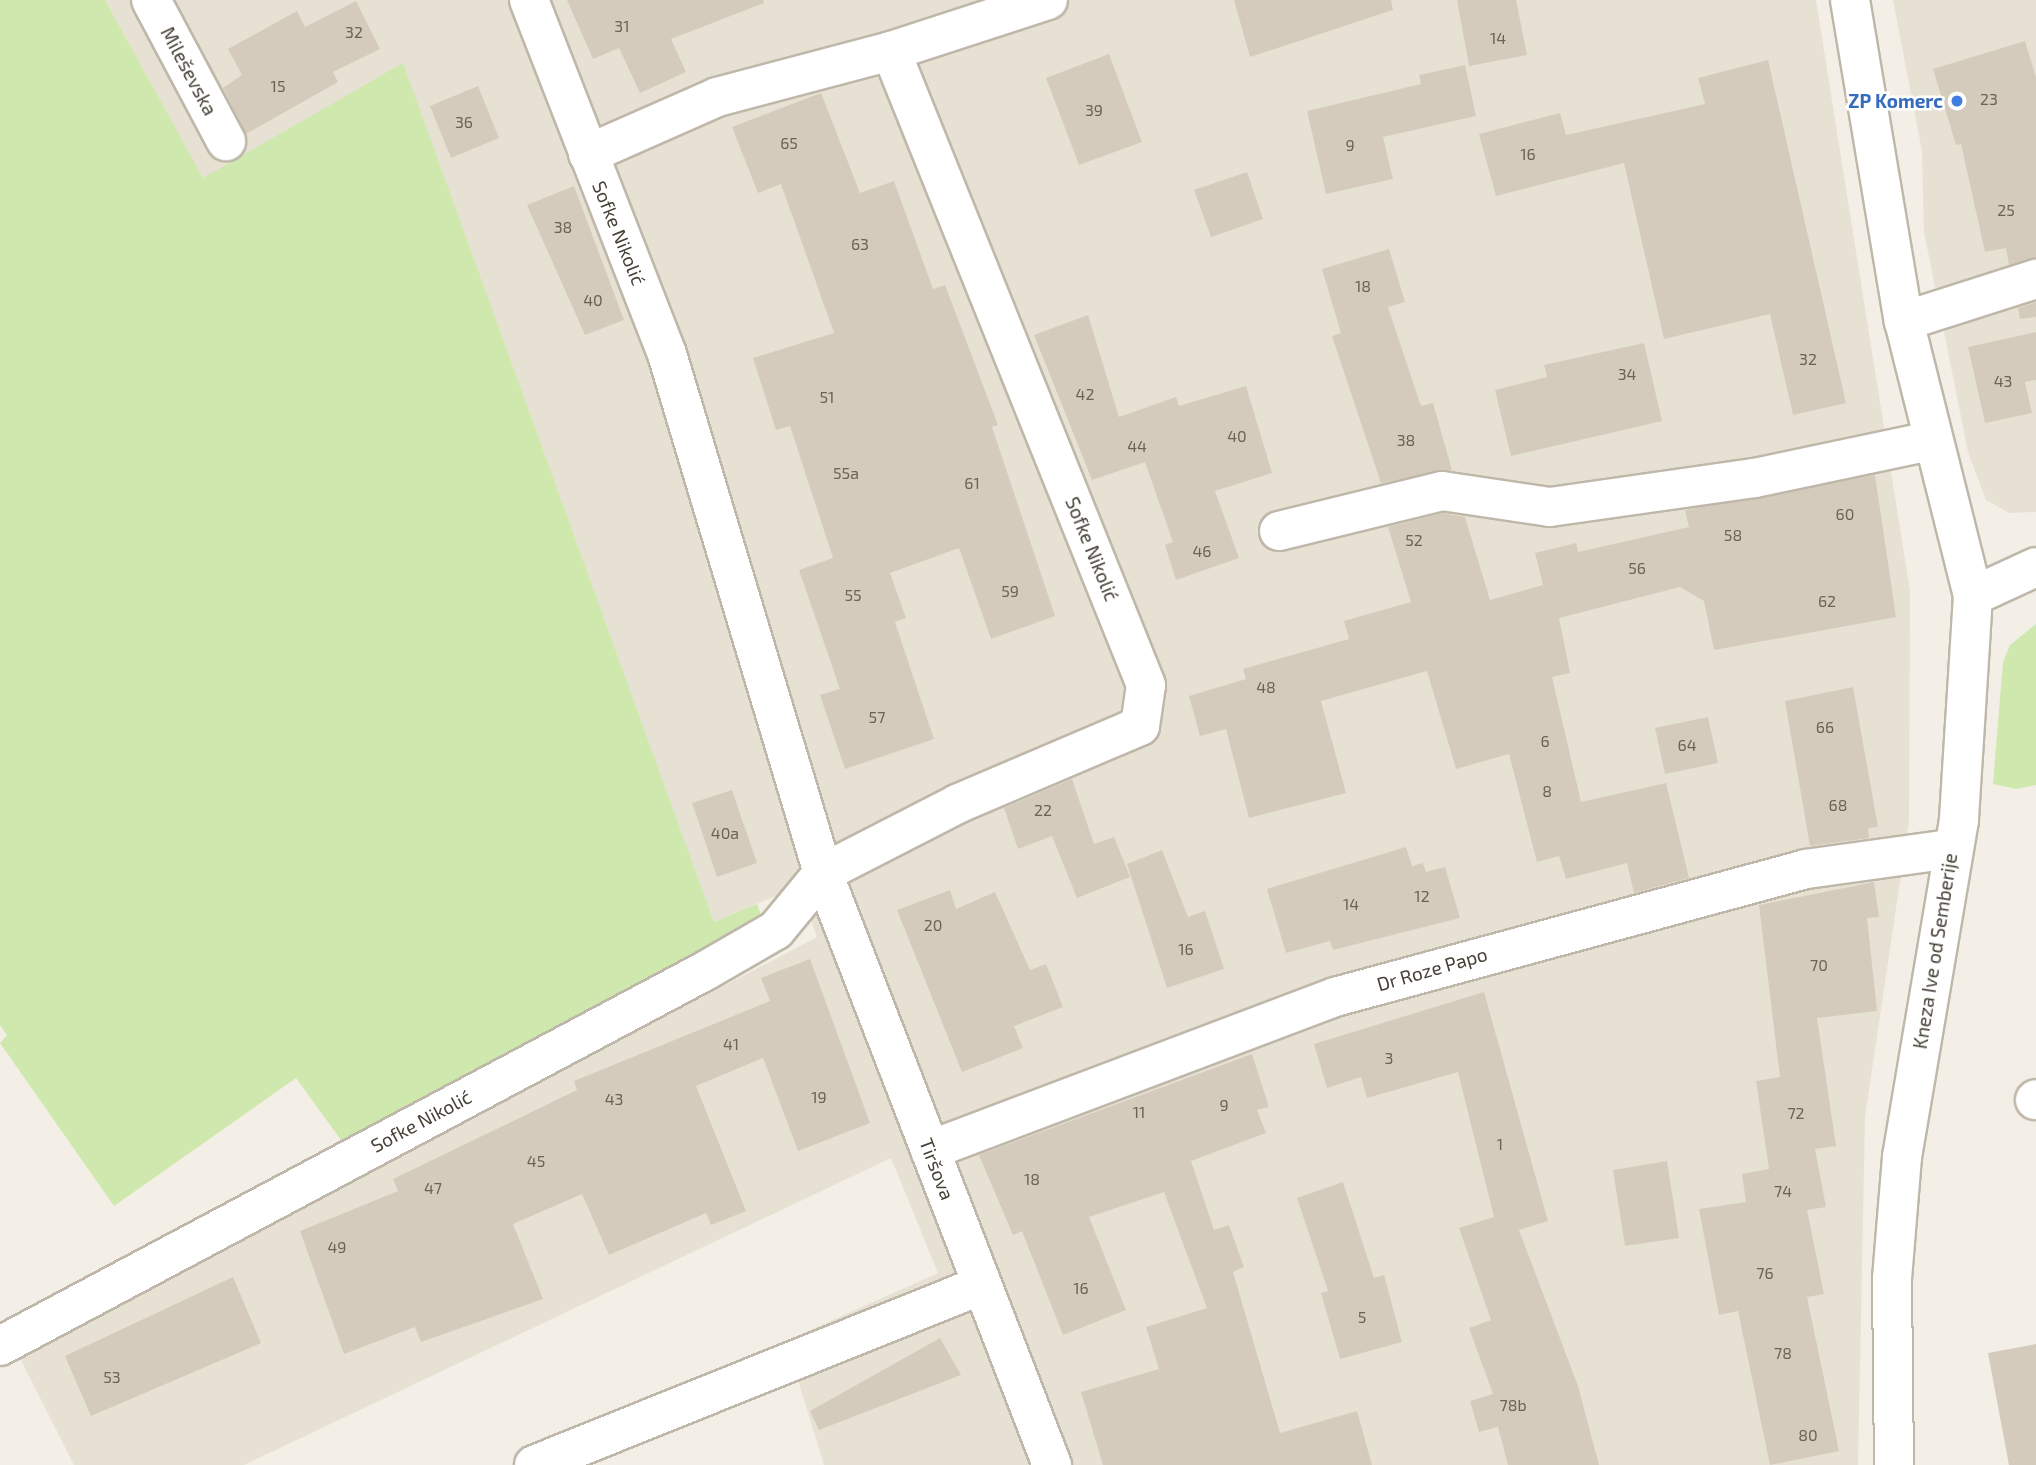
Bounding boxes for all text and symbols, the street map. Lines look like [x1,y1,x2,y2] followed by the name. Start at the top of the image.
[614,16,630,36] house number: 31
[345,22,363,42] house number: 32
[156,23,222,119] street label: Mileševska
[1490,28,1506,48] house number: 14
[271,76,285,96] house number: 15
[1980,89,1998,109] house number: 23
[1848,90,1943,112] place label: ZP Komerc
[1949,93,1965,109] marker: ZP Komerc
[1085,100,1103,120] house number: 39
[455,112,473,132] house number: 36
[780,133,798,153] house number: 65
[1345,135,1355,155] house number: 9
[1520,144,1536,164] house number: 16
[588,178,650,288] street label: Sofke Nikolić
[1997,200,2015,220] house number: 25
[554,217,572,237] house number: 38
[851,234,869,254] house number: 63
[1355,276,1371,296] house number: 18
[583,290,603,310] house number: 40
[1799,349,1817,369] house number: 32
[1618,364,1636,384] house number: 34
[1994,371,2012,391] house number: 43
[1076,384,1094,404] house number: 42
[820,387,834,407] house number: 51
[1227,426,1247,446] house number: 40
[1397,430,1415,450] house number: 38
[1127,436,1147,456] house number: 44
[833,463,859,483] house number: 55a
[964,473,980,493] house number: 61
[1061,494,1123,604] street label: Sofke Nikolić
[1836,504,1854,524] house number: 60
[1724,525,1742,545] house number: 58
[1405,530,1423,550] house number: 52
[1193,541,1211,561] house number: 46
[1628,558,1646,578] house number: 56
[1001,581,1019,601] house number: 59
[844,585,862,605] house number: 55
[1818,591,1836,611] house number: 62
[1256,677,1276,697] house number: 48
[869,707,885,727] house number: 57
[1816,717,1834,737] house number: 66
[1540,731,1550,751] house number: 6
[1678,735,1696,755] house number: 64
[1542,781,1552,801] house number: 8
[1829,795,1847,815] house number: 68
[1034,800,1052,820] house number: 22
[711,823,739,843] house number: 40a
[1908,851,1962,1051] street label: Kneza Ive od Semberije
[1414,886,1430,906] house number: 12
[1343,894,1359,914] house number: 14
[924,915,942,935] house number: 20
[1178,939,1194,959] house number: 16
[1374,942,1490,996] street label: Dr Roze Papo
[1810,955,1828,975] house number: 70
[723,1034,739,1054] house number: 41
[1385,1048,1393,1068] house number: 3
[367,1085,475,1157] street label: Sofke Nikolić
[811,1087,827,1107] house number: 19
[605,1089,623,1109] house number: 43
[1219,1095,1229,1115] house number: 9
[1133,1102,1145,1122] house number: 11
[1787,1103,1805,1123] house number: 72
[1497,1134,1503,1154] house number: 1
[915,1135,959,1203] street label: Tiršova
[527,1151,545,1171] house number: 45
[1024,1169,1040,1189] house number: 18
[424,1178,442,1198] house number: 47
[1774,1181,1792,1201] house number: 74
[328,1237,346,1257] house number: 49
[1756,1263,1774,1283] house number: 76
[1073,1278,1089,1298] house number: 16
[1358,1307,1366,1327] house number: 5
[1774,1343,1792,1363] house number: 78
[103,1367,121,1387] house number: 53
[1499,1395,1527,1415] house number: 78b
[1798,1425,1818,1445] house number: 80

